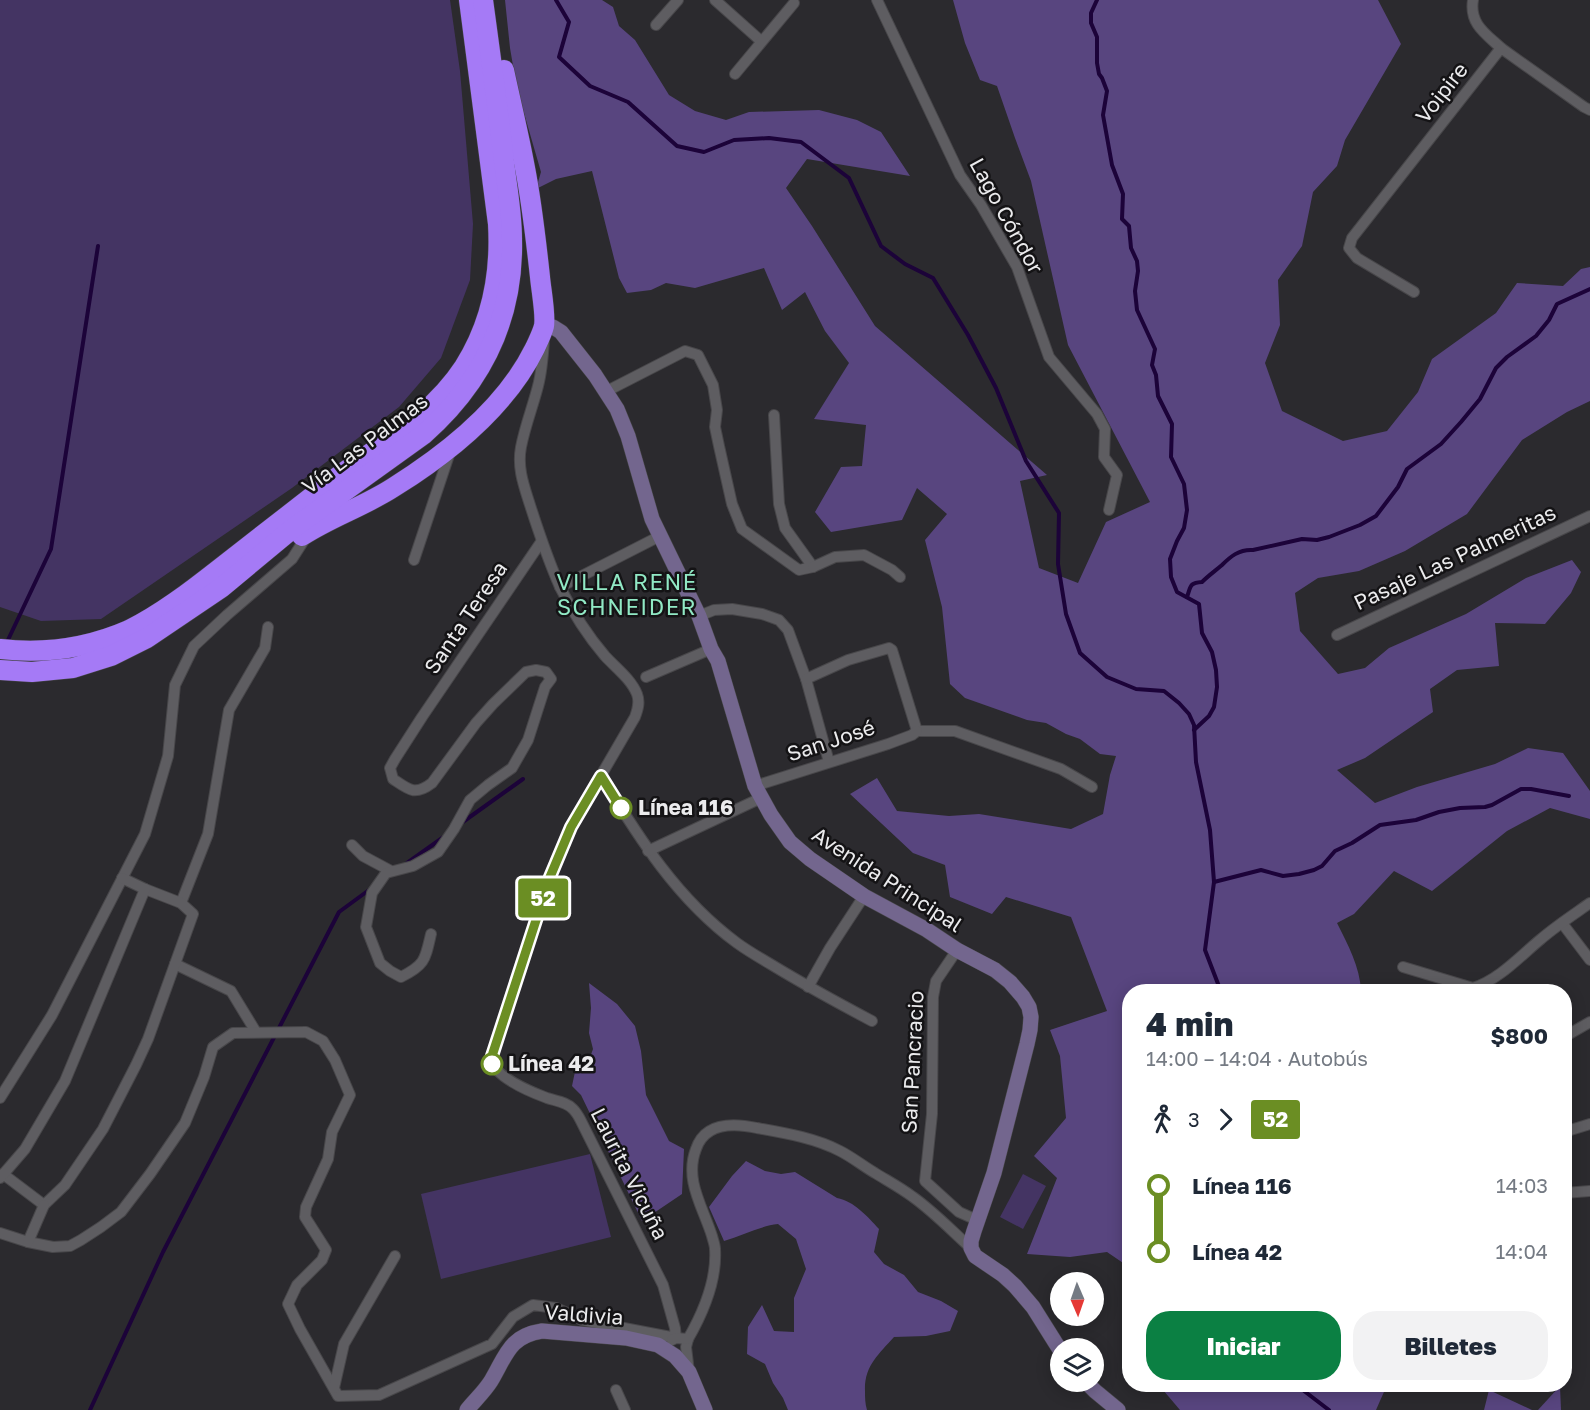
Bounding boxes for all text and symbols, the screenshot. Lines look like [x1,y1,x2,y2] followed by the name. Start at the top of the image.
[1409,57,1473,128] street label: Voipire
[964,153,1049,278] street label: Lago Cóndor
[296,387,433,499] street label: Vía Las Palmas
[1349,499,1560,615] street label: Pasaje Las Palmeritas
[418,556,512,679] street label: Santa Teresa
[556,568,698,620] district label: VILLA RENÉ SCHNEIDER
[783,714,878,766] street label: San José
[638,794,733,820] place label: Línea 116
[610,797,632,819] marker: Línea 116
[808,821,968,937] street label: Avenida Principal
[516,878,570,918] line badge: 52
[530,885,556,911] text: 52
[895,990,929,1134] street label: San Pancracio
[1146,1004,1233,1043] text: 4 min
[1491,1022,1548,1049] text: $800
[1146,1046,1368,1070] text: 14:00 – 14:04 · Autobús
[508,1050,594,1076] place label: Línea 42
[481,1053,503,1075] marker: Línea 42
[585,1103,674,1244] street label: Laurita Vicuña
[1146,1103,1179,1136] icon: walk
[1209,1103,1242,1136] icon: forward
[1263,1106,1288,1132] text: 52
[1188,1107,1200,1131] text: 3
[1192,1172,1292,1199] text: Línea 116
[1496,1173,1548,1197] text: 14:03
[1192,1238,1282,1265] text: Línea 42
[1496,1239,1548,1263] text: 14:04
[1050,1272,1104,1326] north arrow
[1050,1272,1104,1392] map controls
[544,1298,624,1330] street label: Valdivia
[1146,1311,1341,1380] button: Iniciar
[1353,1311,1548,1380] button: Billetes
[1050,1338,1104,1392] button: layers

